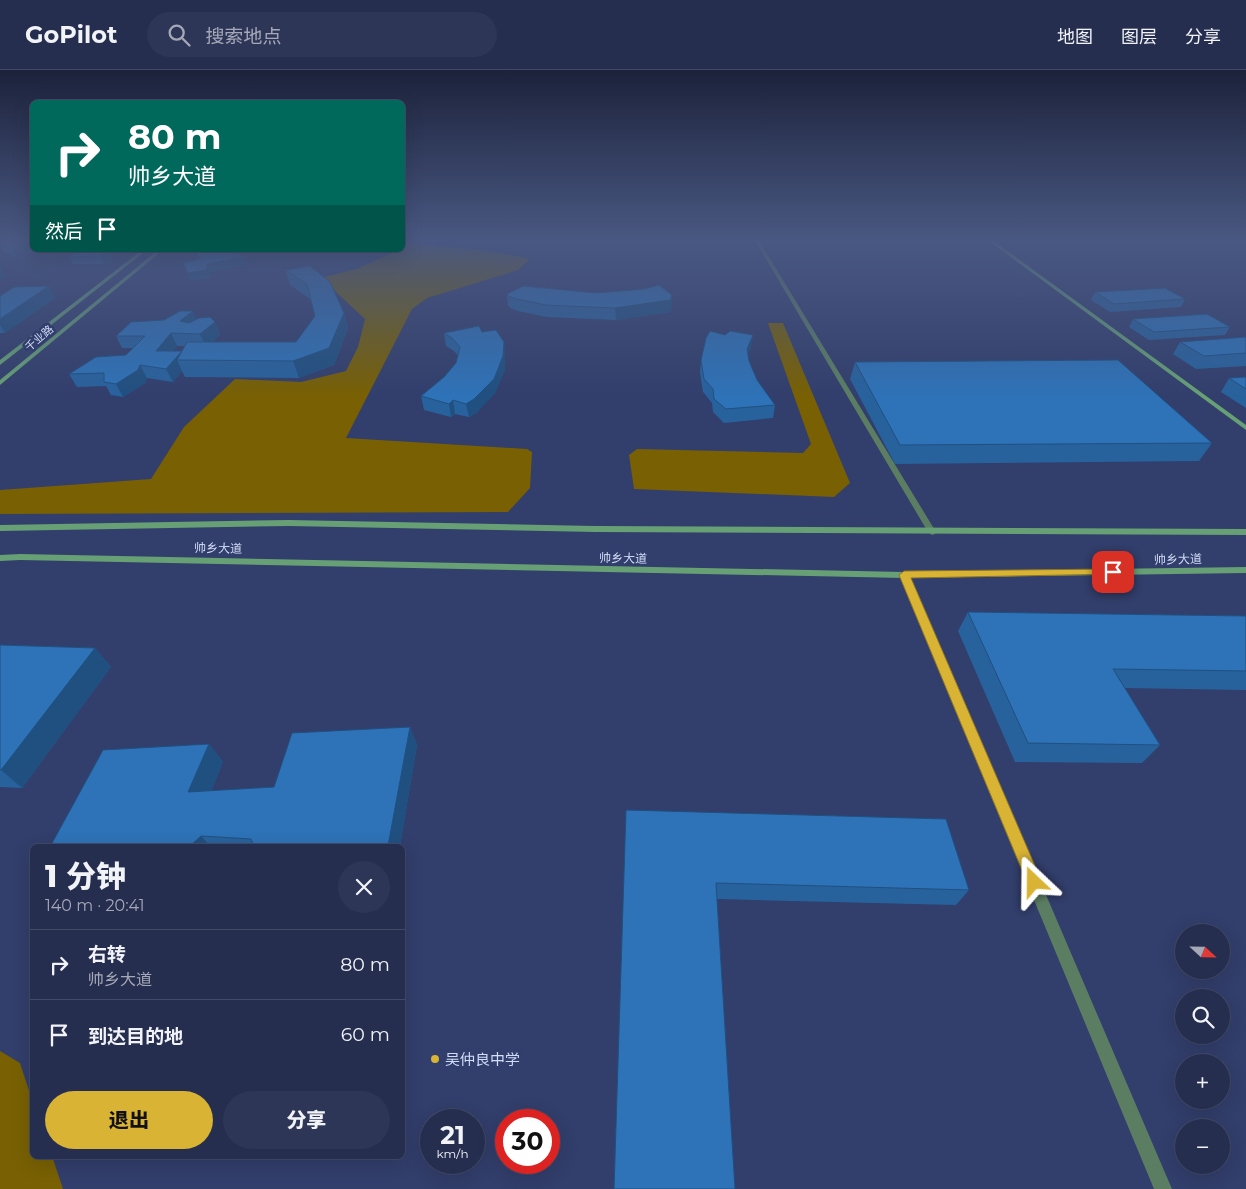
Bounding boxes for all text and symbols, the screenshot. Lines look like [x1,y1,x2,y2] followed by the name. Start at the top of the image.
[147,12,497,57] search box
[25,20,117,49] text: GoPilot
[165,21,193,49] icon: search
[205,25,281,48] text: 搜索地点
[1057,26,1093,48] text: 地图
[1121,26,1157,48] text: 图层
[1185,26,1221,48] text: 分享
[128,115,222,158] text: 80 m
[45,120,110,185] icon: right
[128,163,216,190] text: 帅乡大道
[93,215,121,243] icon: arrive
[45,220,83,243] text: 然后
[22,322,56,354] street label: 千业路
[194,540,242,556] street label: 帅乡大道
[599,550,647,566] street label: 帅乡大道
[1092,551,1134,593] pin
[1154,551,1202,567] street label: 帅乡大道
[1099,558,1127,586] icon: arrive
[1007,855,1059,907] position arrow
[45,858,126,895] text: 1 分钟
[338,861,390,913] button: close
[45,896,145,915] text: 140 m · 20:41
[1175,924,1230,979] north arrow
[1175,924,1230,1174] map controls
[88,943,126,966] text: 右转
[45,951,73,979] icon: right
[340,953,390,976] text: 80 m
[88,970,152,989] text: 帅乡大道
[1175,989,1230,1044] button: search
[45,1021,73,1049] icon: arrive
[341,1023,390,1046] text: 60 m
[88,1025,183,1048] text: 到达目的地
[445,1050,520,1069] place label: 吴仲良中学
[429,1053,441,1065] marker: 吴仲良中学
[1175,1054,1230,1109] button: +
[45,1091,213,1149] button: 退出
[223,1091,390,1149] button: 分享
[495,1109,560,1174] speed limit sign: 30
[1175,1119,1230,1174] button: −
[440,1120,465,1150] text: 21
[436,1146,469,1161] text: km/h

